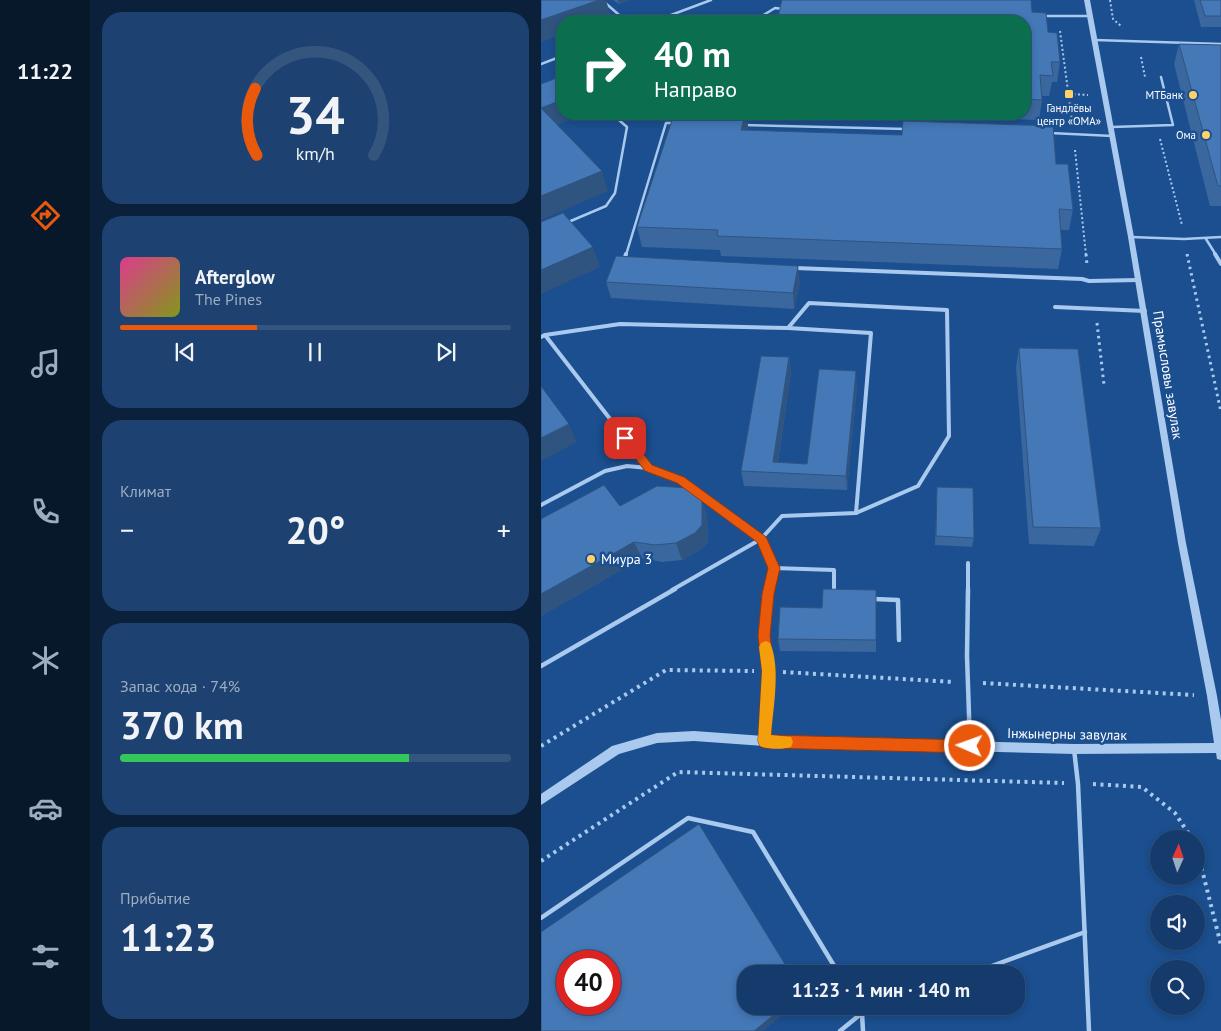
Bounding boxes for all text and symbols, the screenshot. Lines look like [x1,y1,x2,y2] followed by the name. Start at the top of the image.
[654,31,731,77] text: 40 m
[571,35,636,100] icon: right
[17,57,73,85] text: 11:22
[654,75,737,103] text: Направо
[286,81,345,148] text: 34
[1063,88,1075,100] marker: Гандлёвы центр «ОМА»
[1145,88,1184,102] place label: МТБанк
[1187,89,1199,101] marker: МТБанк
[1037,101,1101,128] place label: Гандлёвы центр «ОМА»
[1176,128,1196,142] place label: Ома
[1200,129,1212,141] marker: Ома
[296,142,335,165] text: km/h
[28,198,63,233] icon: directions
[195,265,275,289] text: Afterglow
[195,289,262,309] text: The Pines
[1149,309,1187,441] street label: Прамысловы завулак
[171,338,199,366] icon: previous
[301,338,329,366] icon: pause
[432,338,460,366] icon: next
[28,346,63,381] icon: music
[604,417,646,459] pin
[611,424,639,452] icon: arrive
[120,481,171,501] text: Климат
[28,494,63,529] icon: phone
[286,505,345,554] text: 20°
[120,511,134,548] text: −
[497,511,511,548] text: +
[601,550,652,568] place label: Миура 3
[585,553,597,565] marker: Миура 3
[28,643,63,678] icon: climate
[120,676,240,696] text: Запас хода · 74%
[120,700,244,749] text: 370 km
[943,719,995,771] position arrow
[1007,724,1127,744] street label: Інжынерны завулак
[28,791,63,826] icon: car
[1150,830,1205,885] north arrow
[1150,830,1205,1015] map controls
[120,888,190,908] text: Прибытие
[1150,895,1205,950] button: sound
[120,912,216,961] text: 11:23
[28,939,63,974] icon: filters
[556,950,621,1015] speed limit sign: 40
[1150,960,1205,1015] button: search
[792,978,970,1002] text: 11:23 · 1 мин · 140 m

